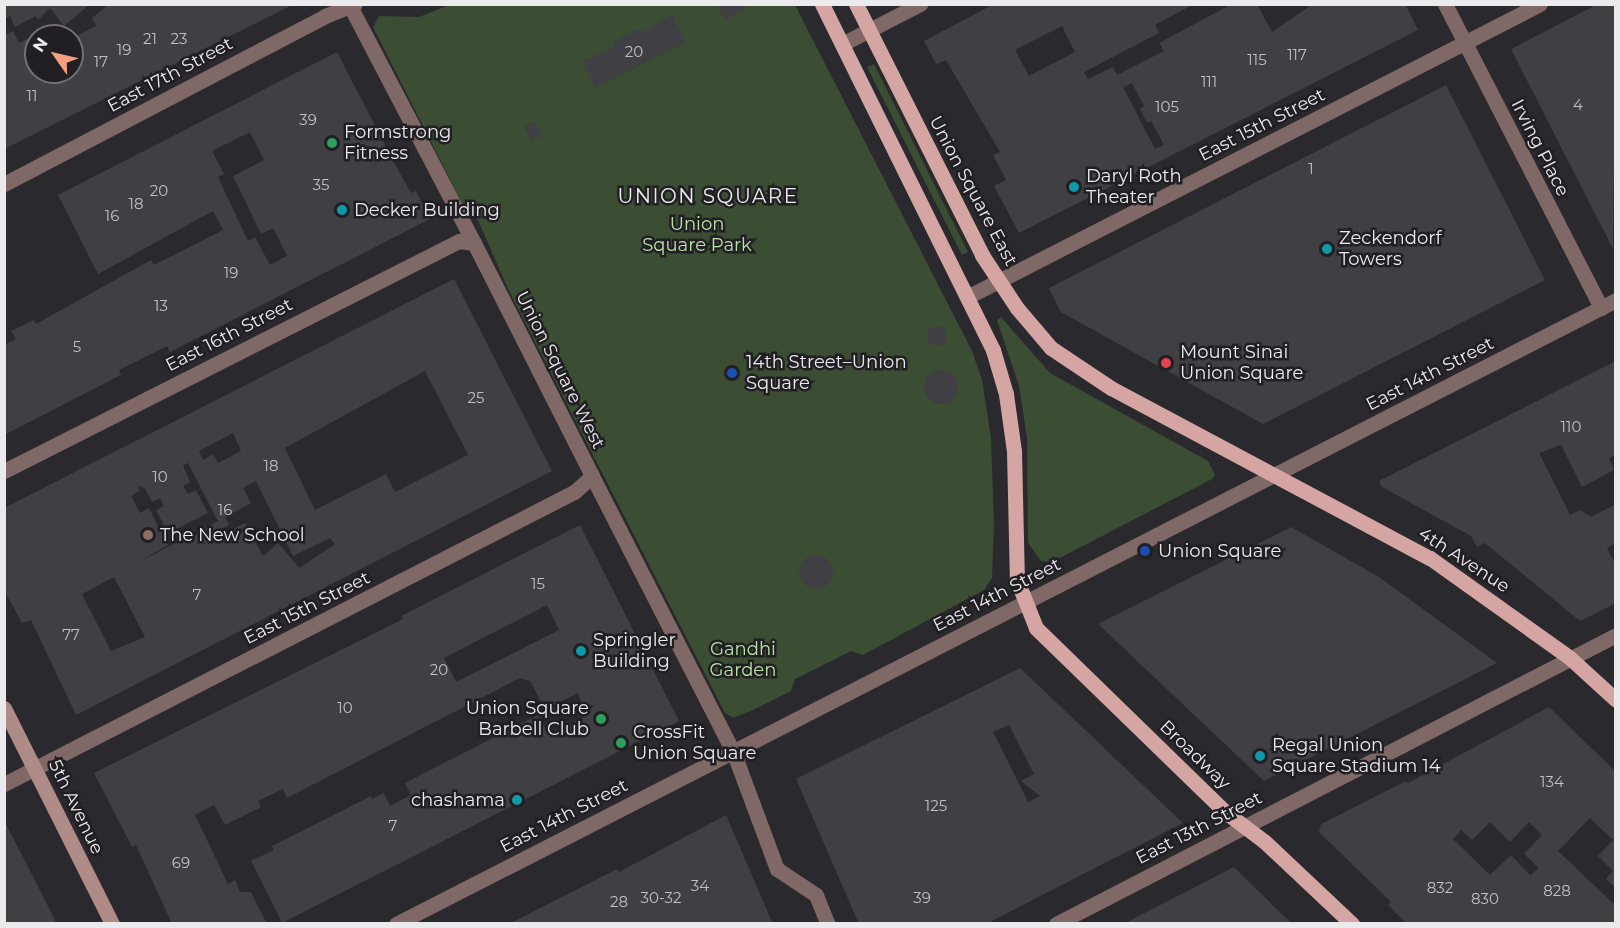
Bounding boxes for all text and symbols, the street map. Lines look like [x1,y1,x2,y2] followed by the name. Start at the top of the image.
[24,24,84,84] north arrow
[143,30,157,48] house number: 21
[171,30,187,48] house number: 23
[104,33,236,117] street label: East 17th Street
[29,34,52,55] text: N
[117,41,131,59] house number: 19
[625,43,643,61] house number: 20
[1287,46,1307,64] house number: 117
[1247,51,1267,69] house number: 115
[94,53,108,71] house number: 17
[1201,73,1217,91] house number: 111
[1195,84,1329,166] street label: East 15th Street
[27,87,37,105] house number: 11
[1506,96,1574,200] street label: Irving Place
[1573,96,1583,114] house number: 4
[1155,98,1179,116] house number: 105
[299,111,317,129] house number: 39
[924,112,1022,270] street label: Union Square East
[344,122,451,164] place label: Formstrong Fitness
[325,136,339,150] marker: Formstrong Fitness
[1308,160,1314,178] house number: 1
[1086,166,1182,208] place label: Daryl Roth Theater
[313,176,329,194] house number: 35
[1067,180,1081,194] marker: Daryl Roth Theater
[150,182,168,200] house number: 20
[617,184,799,208] district label: UNION SQUARE
[129,195,143,213] house number: 18
[354,199,500,221] place label: Decker Building
[335,203,349,217] marker: Decker Building
[105,207,119,225] house number: 16
[642,214,752,256] park label: Union Square Park
[1339,228,1442,270] place label: Zeckendorf Towers
[1320,242,1334,256] marker: Zeckendorf Towers
[224,264,238,282] house number: 19
[511,288,609,452] street label: Union Square West
[162,294,296,376] street label: East 16th Street
[154,297,168,315] house number: 13
[1363,333,1497,415] street label: East 14th Street
[73,338,81,356] house number: 5
[1180,342,1303,385] place label: Mount Sinai Union Square
[746,352,907,394] place label: 14th Street–Union Square
[1157,354,1175,372] marker: Mount Sinai Union Square
[723,364,741,382] marker: 14th Street–Union Square
[467,389,485,407] house number: 25
[1561,418,1581,436] house number: 110
[264,457,278,475] house number: 18
[152,468,168,486] house number: 10
[218,501,232,519] house number: 16
[1414,523,1514,597] street label: 4th Avenue
[160,524,305,546] place label: The New School
[141,528,155,542] marker: The New School
[1158,540,1281,562] place label: Union Square
[1136,542,1154,560] marker: Union Square
[930,554,1064,636] street label: East 14th Street
[240,567,374,649] street label: East 15th Street
[531,575,545,593] house number: 15
[193,586,201,604] house number: 7
[62,626,80,644] house number: 77
[593,630,676,672] place label: Springler Building
[710,639,776,682] park label: Gandhi Garden
[574,644,588,658] marker: Springler Building
[430,661,448,679] house number: 20
[466,698,589,740] place label: Union Square Barbell Club
[337,699,353,717] house number: 10
[594,712,608,726] marker: Union Square Barbell Club
[1155,716,1235,794] street label: Broadway
[633,722,756,764] place label: CrossFit Union Square
[1272,735,1441,777] place label: Regal Union Square Stadium 14
[614,736,628,750] marker: CrossFit Union Square
[1253,749,1267,763] marker: Regal Union Square Stadium 14
[44,756,108,858] street label: 5th Avenue
[1540,773,1564,791] house number: 134
[497,775,631,857] street label: East 14th Street
[1132,787,1266,869] street label: East 13th Street
[411,789,505,811] place label: chashama
[510,793,524,807] marker: chashama
[925,797,947,815] house number: 125
[389,817,397,835] house number: 7
[172,854,190,872] house number: 69
[691,877,709,895] house number: 34
[1427,879,1453,897] house number: 832
[1543,882,1571,900] house number: 828
[641,889,681,907] house number: 30-32
[913,889,931,907] house number: 39
[1471,890,1499,908] house number: 830
[610,893,628,911] house number: 28

